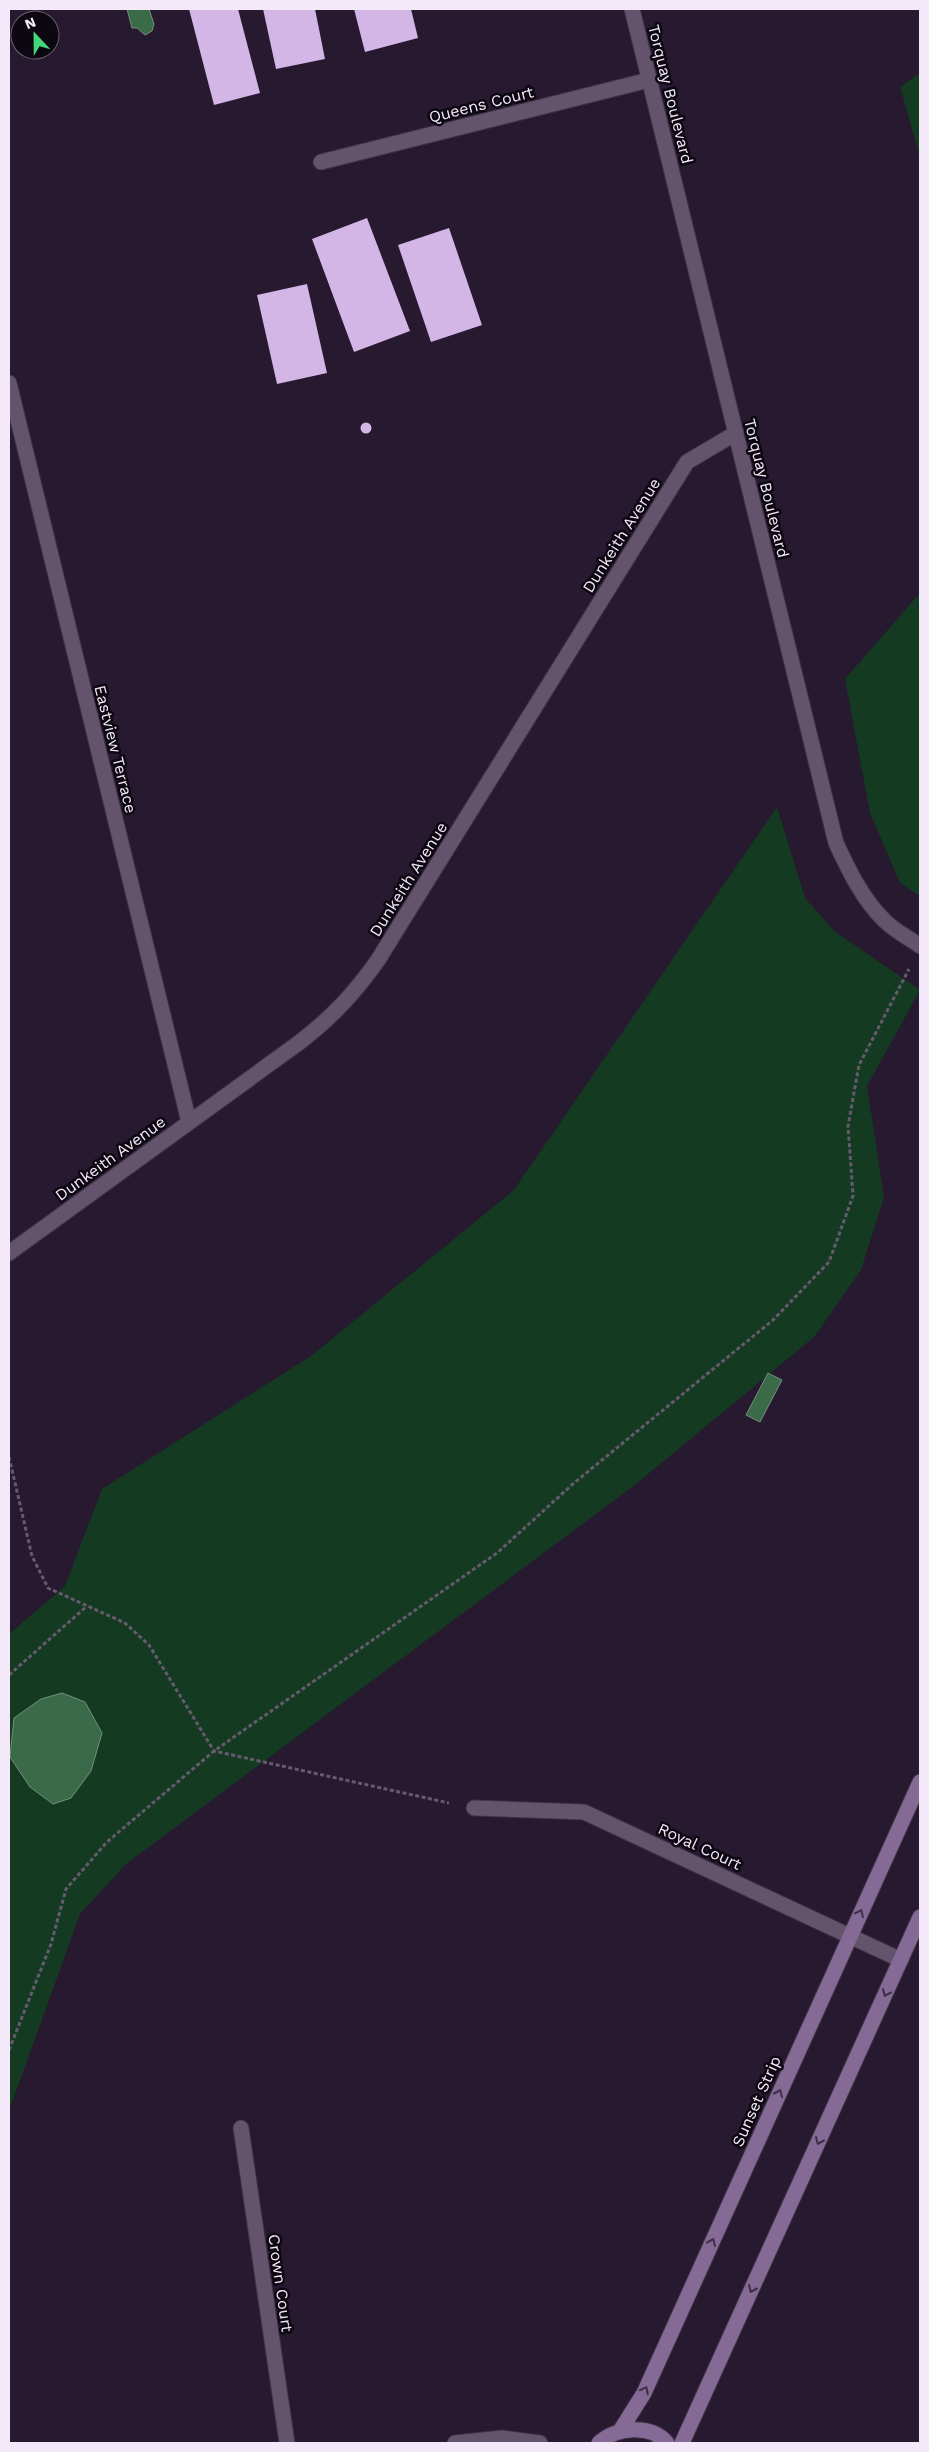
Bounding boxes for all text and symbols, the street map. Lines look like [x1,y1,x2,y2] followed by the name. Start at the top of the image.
[10,10,60,60] north arrow
[22,14,38,32] text: N
[644,22,697,166] street label: Torquay Boulevard
[427,82,536,127] street label: Queens Court
[740,416,793,560] street label: Torquay Boulevard
[578,474,664,596] street label: Dunkeith Avenue
[90,683,141,815] street label: Eastview Terrace
[365,818,451,940] street label: Dunkeith Avenue
[51,1112,169,1205] street label: Dunkeith Avenue
[655,1819,745,1874] street label: Royal Court
[853,1909,864,1918] one-way arrow
[881,1988,892,1997] one-way arrow
[728,2053,785,2150] street label: Sunset Strip
[772,2089,783,2098] one-way arrow
[814,2136,825,2145] one-way arrow
[264,2233,297,2333] street label: Crown Court
[706,2238,716,2247] one-way arrow
[748,2284,758,2293] one-way arrow
[639,2386,649,2395] one-way arrow

